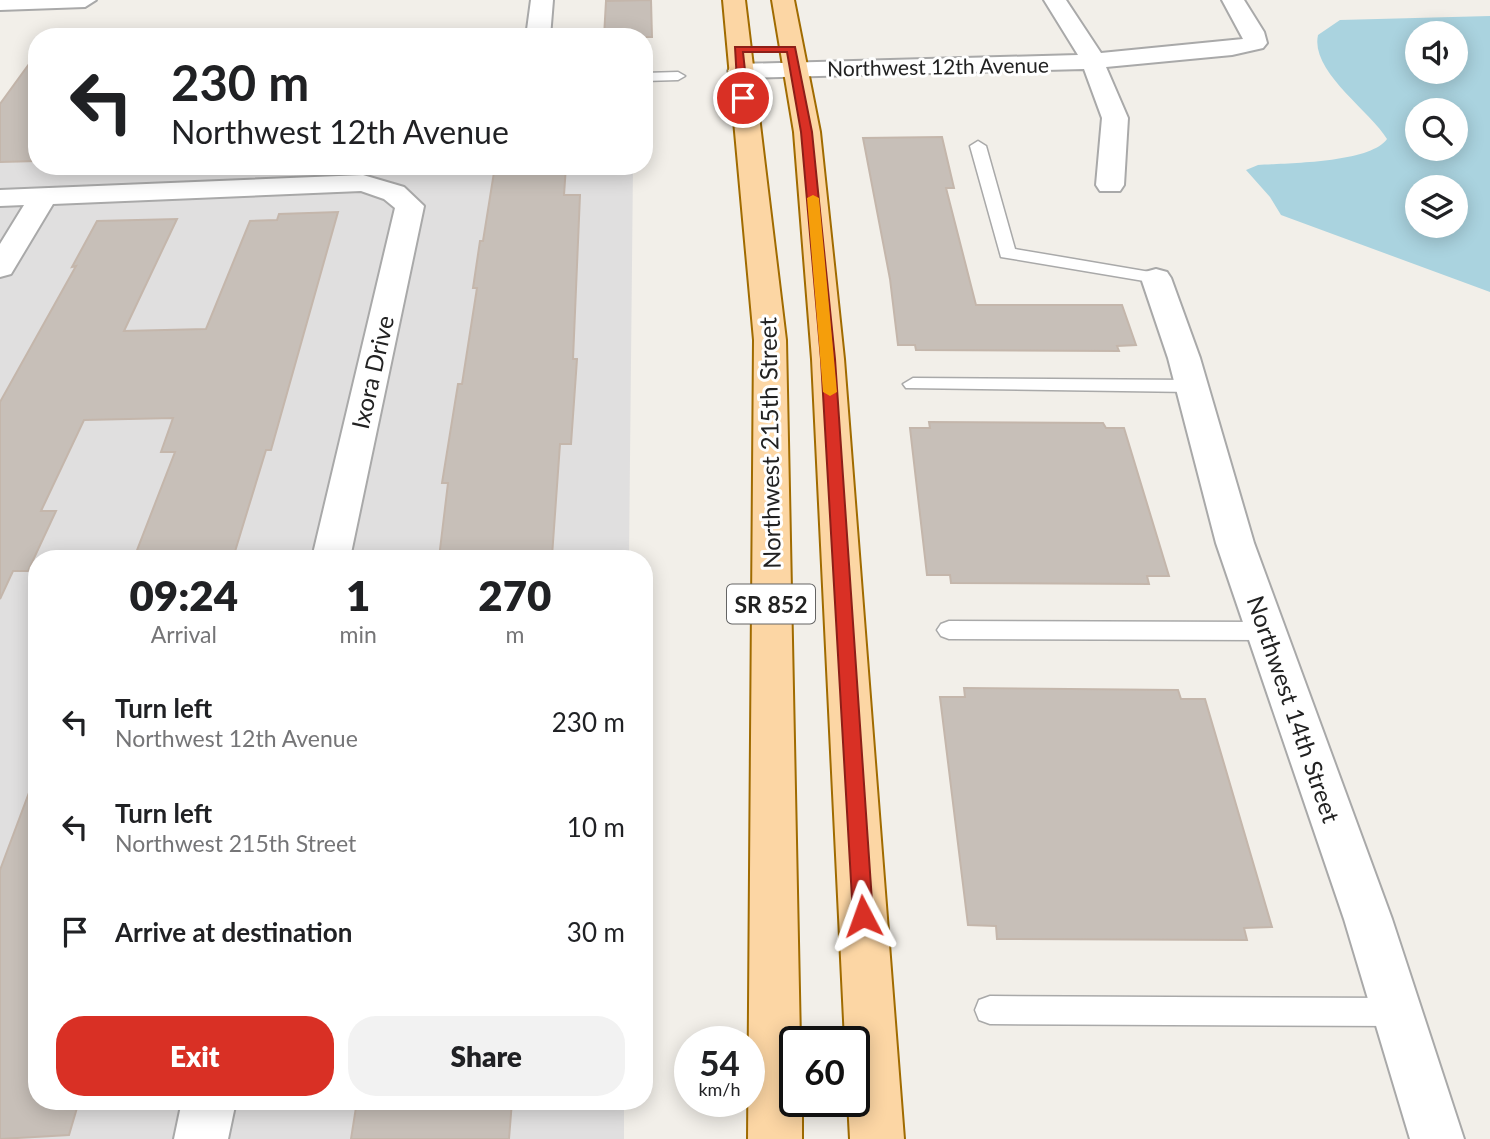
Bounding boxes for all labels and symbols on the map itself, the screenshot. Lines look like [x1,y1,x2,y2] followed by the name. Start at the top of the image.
[827,52,1049,80] street label: Northwest 12th Avenue
[713,68,773,128] pin
[345,312,399,432] street label: Ixora Drive
[752,316,786,569] street label: Northwest 215th Street
[727,584,815,624] road number: SR 852
[1242,592,1347,827] street label: Northwest 14th Street
[826,879,900,953] position arrow
[779,1026,870,1117] speed limit sign: 60

